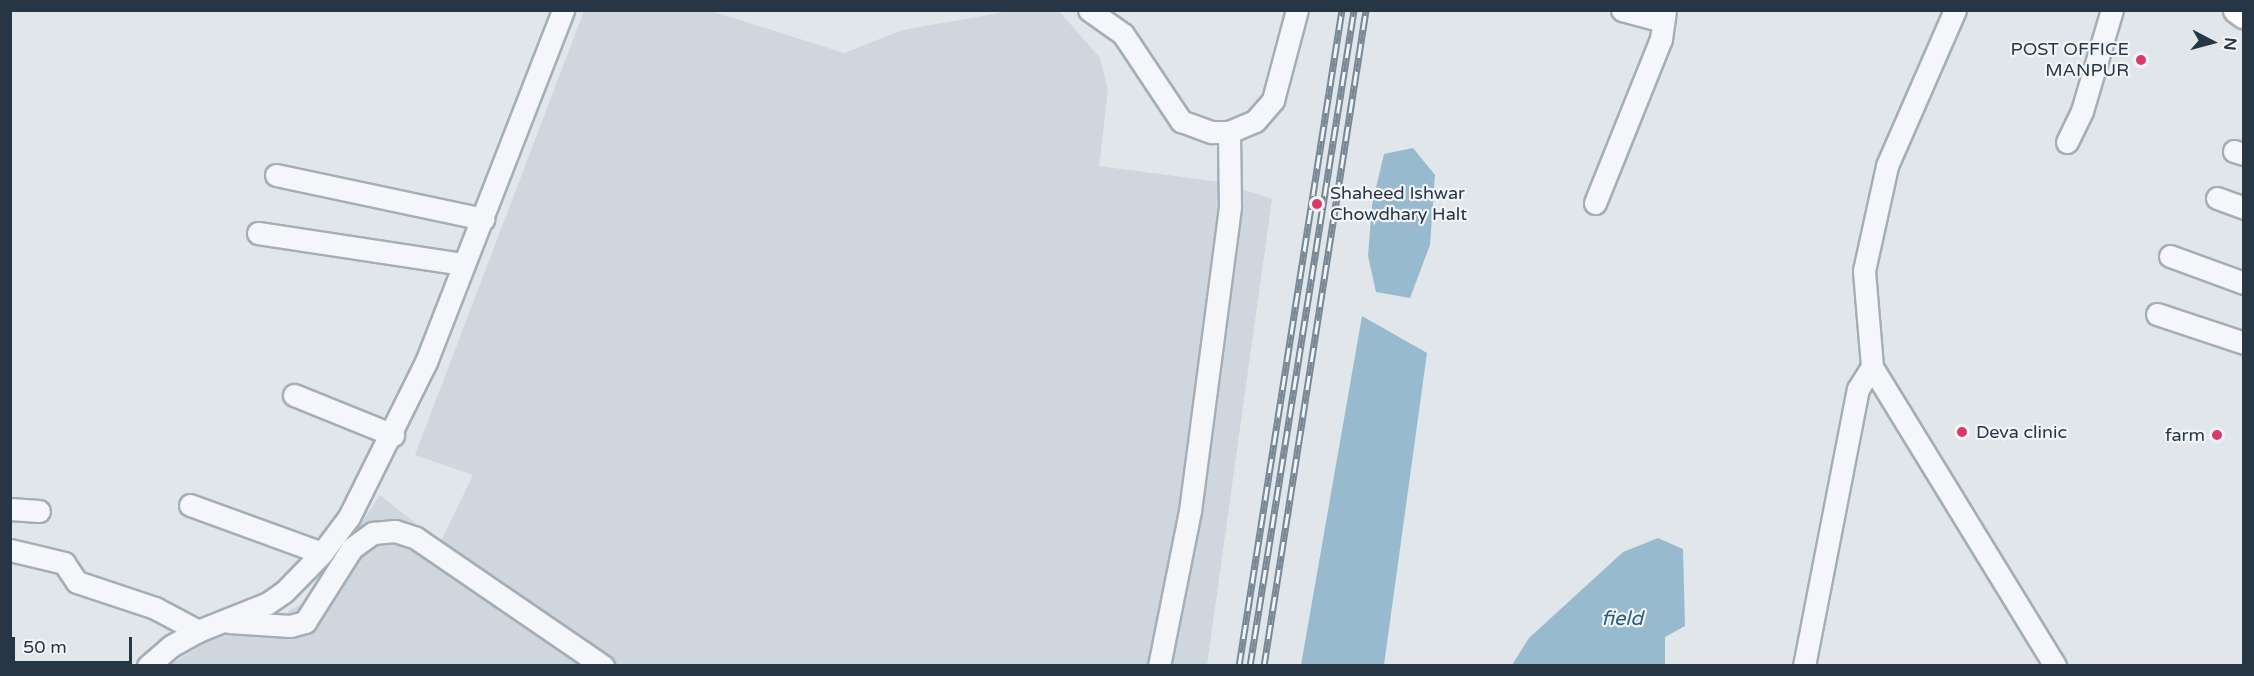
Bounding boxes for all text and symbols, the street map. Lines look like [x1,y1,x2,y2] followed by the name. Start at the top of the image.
[2182,12,2242,72] north arrow
[2219,36,2241,51] text: N
[2011,39,2129,82] place label: POST OFFICE MANPUR
[2134,53,2148,67] marker: POST OFFICE MANPUR
[1330,183,1467,226] place label: Shaheed Ishwar Chowdhary Halt
[1308,195,1326,213] marker: Shaheed Ishwar Chowdhary Halt
[1976,421,2067,443] place label: Deva clinic
[1953,423,1971,441] marker: Deva clinic
[2165,424,2205,446] place label: farm
[2210,428,2224,442] marker: farm
[1601,607,1643,631] water label: field
[15,625,135,663] scale bar
[23,636,67,658] text: 50 m

